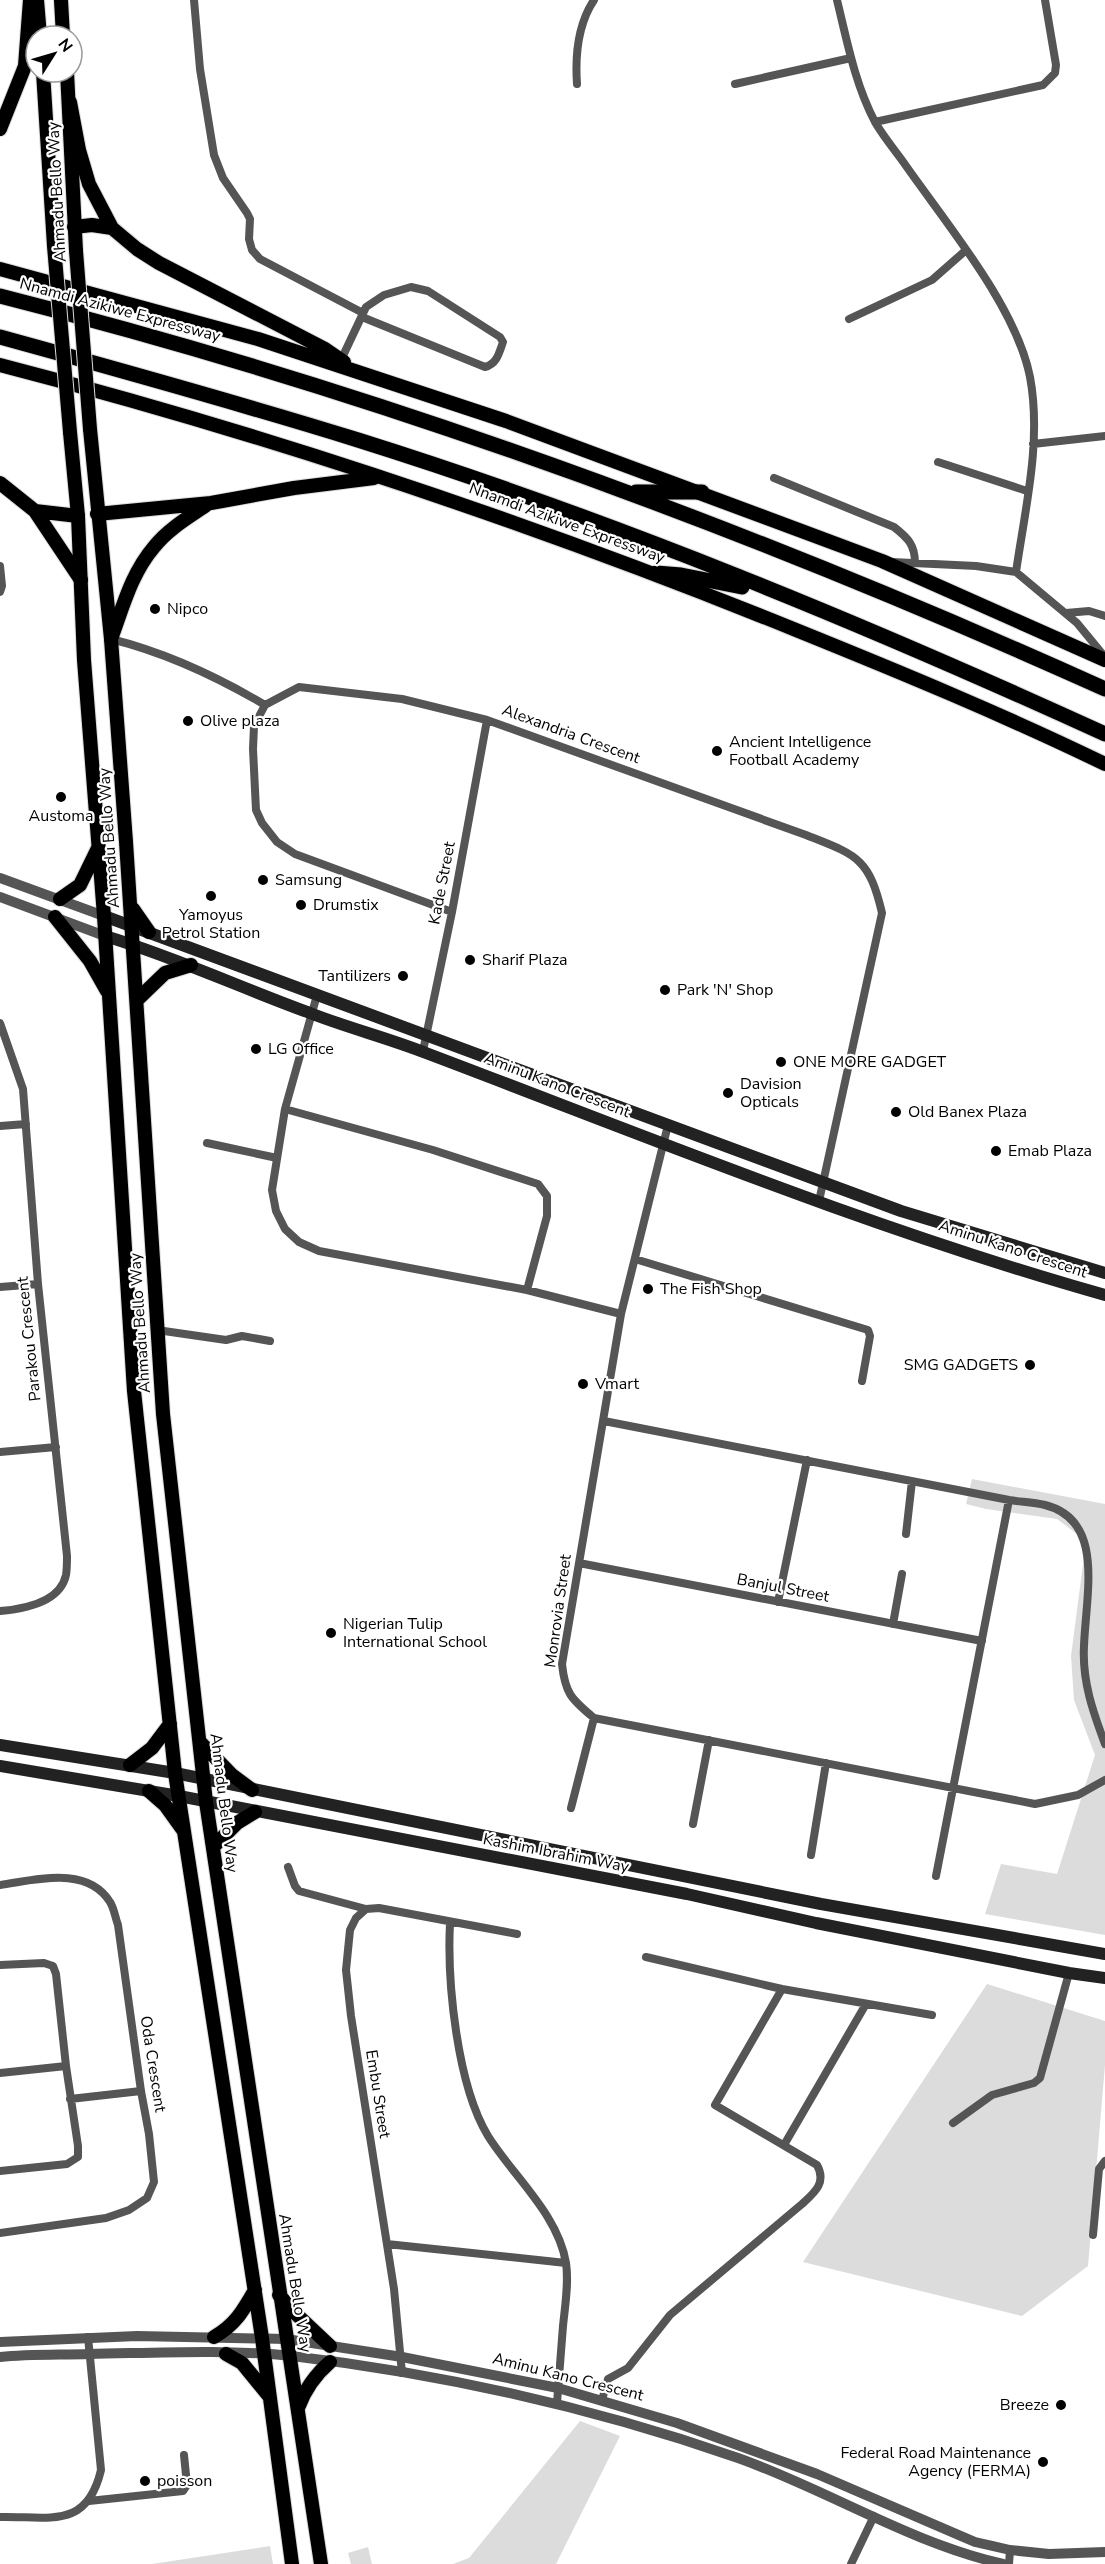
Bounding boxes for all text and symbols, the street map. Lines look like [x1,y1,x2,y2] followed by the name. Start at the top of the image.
[24,24,84,84] north arrow
[53,34,78,57] text: N
[42,121,72,263] street label: Ahmadu Bello Way
[17,273,224,348] street label: Nnamdi Azikiwe Expressway
[466,477,669,569] street label: Nnamdi Azikiwe Expressway
[167,598,208,620] place label: Nipco
[148,602,162,616] marker: Nipco
[499,699,643,769] street label: Alexandria Crescent
[200,710,280,732] place label: Olive plaza
[181,714,195,728] marker: Olive plaza
[729,731,871,771] place label: Ancient Intelligence Football Academy
[710,744,724,758] marker: Ancient Intelligence Football Academy
[93,766,125,909] street label: Ahmadu Bello Way
[54,790,68,804] marker: Austoma
[29,805,93,827] place label: Austoma
[423,839,461,926] street label: Kade Street
[275,869,342,891] place label: Samsung
[256,873,270,887] marker: Samsung
[204,889,218,903] marker: Yamoyus Petrol Station
[313,894,379,916] place label: Drumstix
[294,898,308,912] marker: Drumstix
[162,904,260,944] place label: Yamoyus Petrol Station
[482,949,567,971] place label: Sharif Plaza
[463,953,477,967] marker: Sharif Plaza
[318,965,391,987] place label: Tantilizers
[396,969,410,983] marker: Tantilizers
[677,979,773,1001] place label: Park 'N' Shop
[658,983,672,997] marker: Park 'N' Shop
[268,1038,334,1060] place label: LG Office
[249,1042,263,1056] marker: LG Office
[481,1047,634,1123] street label: Aminu Kano Crescent
[793,1051,947,1073] place label: ONE MORE GADGET
[774,1055,788,1069] marker: ONE MORE GADGET
[740,1073,802,1113] place label: Davision Opticals
[721,1086,735,1100] marker: Davision Opticals
[908,1101,1027,1123] place label: Old Banex Plaza
[889,1105,903,1119] marker: Old Banex Plaza
[1008,1140,1092,1162] place label: Emab Plaza
[989,1144,1003,1158] marker: Emab Plaza
[936,1215,1090,1284] street label: Aminu Kano Crescent
[124,1251,156,1394] street label: Ahmadu Bello Way
[11,1275,46,1402] street label: Parakou Crescent
[660,1278,762,1300] place label: The Fish Shop
[641,1282,655,1296] marker: The Fish Shop
[904,1354,1018,1376] place label: SMG GADGETS
[1023,1358,1037,1372] marker: SMG GADGETS
[594,1373,639,1395] place label: Vmart
[576,1377,590,1391] marker: Vmart
[539,1553,577,1669] street label: Monrovia Street
[735,1568,831,1608] street label: Banjul Street
[343,1613,487,1653] place label: Nigerian Tulip International School
[324,1626,338,1640] marker: Nigerian Tulip International School
[205,1732,244,1875] street label: Ahmadu Bello Way
[481,1828,632,1878] street label: Kashim Ibrahim Way
[135,2014,172,2114] street label: Oda Crescent
[360,2048,396,2140] street label: Embu Street
[273,2212,317,2355] street label: Ahmadu Bello Way
[490,2348,646,2407] street label: Aminu Kano Crescent
[1000,2394,1049,2416] place label: Breeze
[1054,2398,1068,2412] marker: Breeze
[840,2442,1031,2482] place label: Federal Road Maintenance Agency (FERMA)
[1036,2455,1050,2469] marker: Federal Road Maintenance Agency (FERMA)
[157,2470,212,2492] place label: poisson
[138,2474,152,2488] marker: poisson

